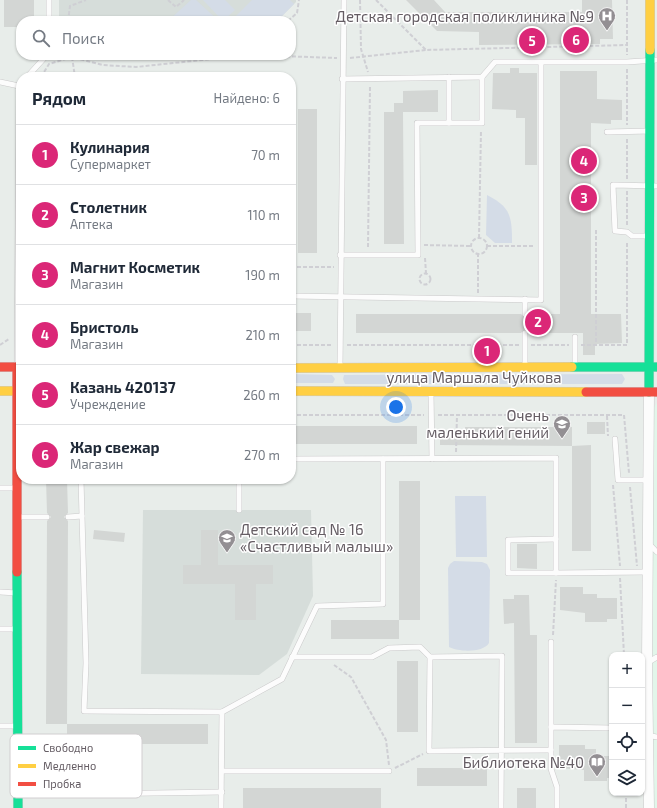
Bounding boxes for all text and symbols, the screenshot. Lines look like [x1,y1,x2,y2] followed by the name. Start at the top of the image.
[597,6,617,31] hospital icon: Детская городская поликлиника №9
[336,7,594,25] place label: Детская городская поликлиника №9
[16,16,296,60] search box
[563,25,589,55] pin: 6
[519,26,545,56] pin: 5
[30,27,52,49] icon: search
[62,29,105,47] text: Поиск
[32,88,86,108] text: Рядом
[214,90,280,106] text: Найдено: 6
[70,138,150,156] text: Кулинария
[571,146,597,176] pin: 4
[42,147,48,163] text: 1
[251,147,280,163] text: 70 m
[70,156,151,172] text: Супермаркет
[571,183,597,213] pin: 3
[70,198,147,216] text: Столетник
[41,207,49,223] text: 2
[248,207,280,223] text: 110 m
[70,216,113,232] text: Аптека
[70,258,200,276] text: Магнит Косметик
[41,267,49,283] text: 3
[245,267,280,283] text: 190 m
[70,276,123,292] text: Магазин
[525,307,551,337] pin: 2
[70,318,139,336] text: Бристоль
[41,327,49,343] text: 4
[245,327,280,343] text: 210 m
[70,336,123,352] text: Магазин
[474,336,500,366] pin: 1
[386,368,562,387] street label: улица Маршала Чуйкова
[70,378,176,396] text: Казань 420137
[41,387,49,403] text: 5
[243,387,280,403] text: 260 m
[70,396,146,412] text: Учреждение
[386,397,406,417] your location
[426,406,549,441] place label: Очень маленький гений
[552,414,572,439] school or university icon: Очень маленький гений
[70,438,160,456] text: Жар свежар
[41,447,49,463] text: 6
[244,447,280,463] text: 270 m
[70,456,123,472] text: Магазин
[240,520,393,555] place label: Детский сад № 16 «Счастливый малыш»
[217,528,237,553] school or university icon: Детский сад № 16 «Счастливый малыш»
[609,652,645,796] map controls
[609,652,645,688] button: +
[609,688,645,724] button: −
[609,724,645,760] button: locate
[10,734,142,798] legend
[43,741,93,754] text: Свободно
[587,752,607,777] library icon: Библиотека №40
[463,753,584,771] place label: Библиотека №40
[43,759,96,772] text: Медленно
[609,760,645,796] button: layers
[43,777,81,790] text: Пробка

